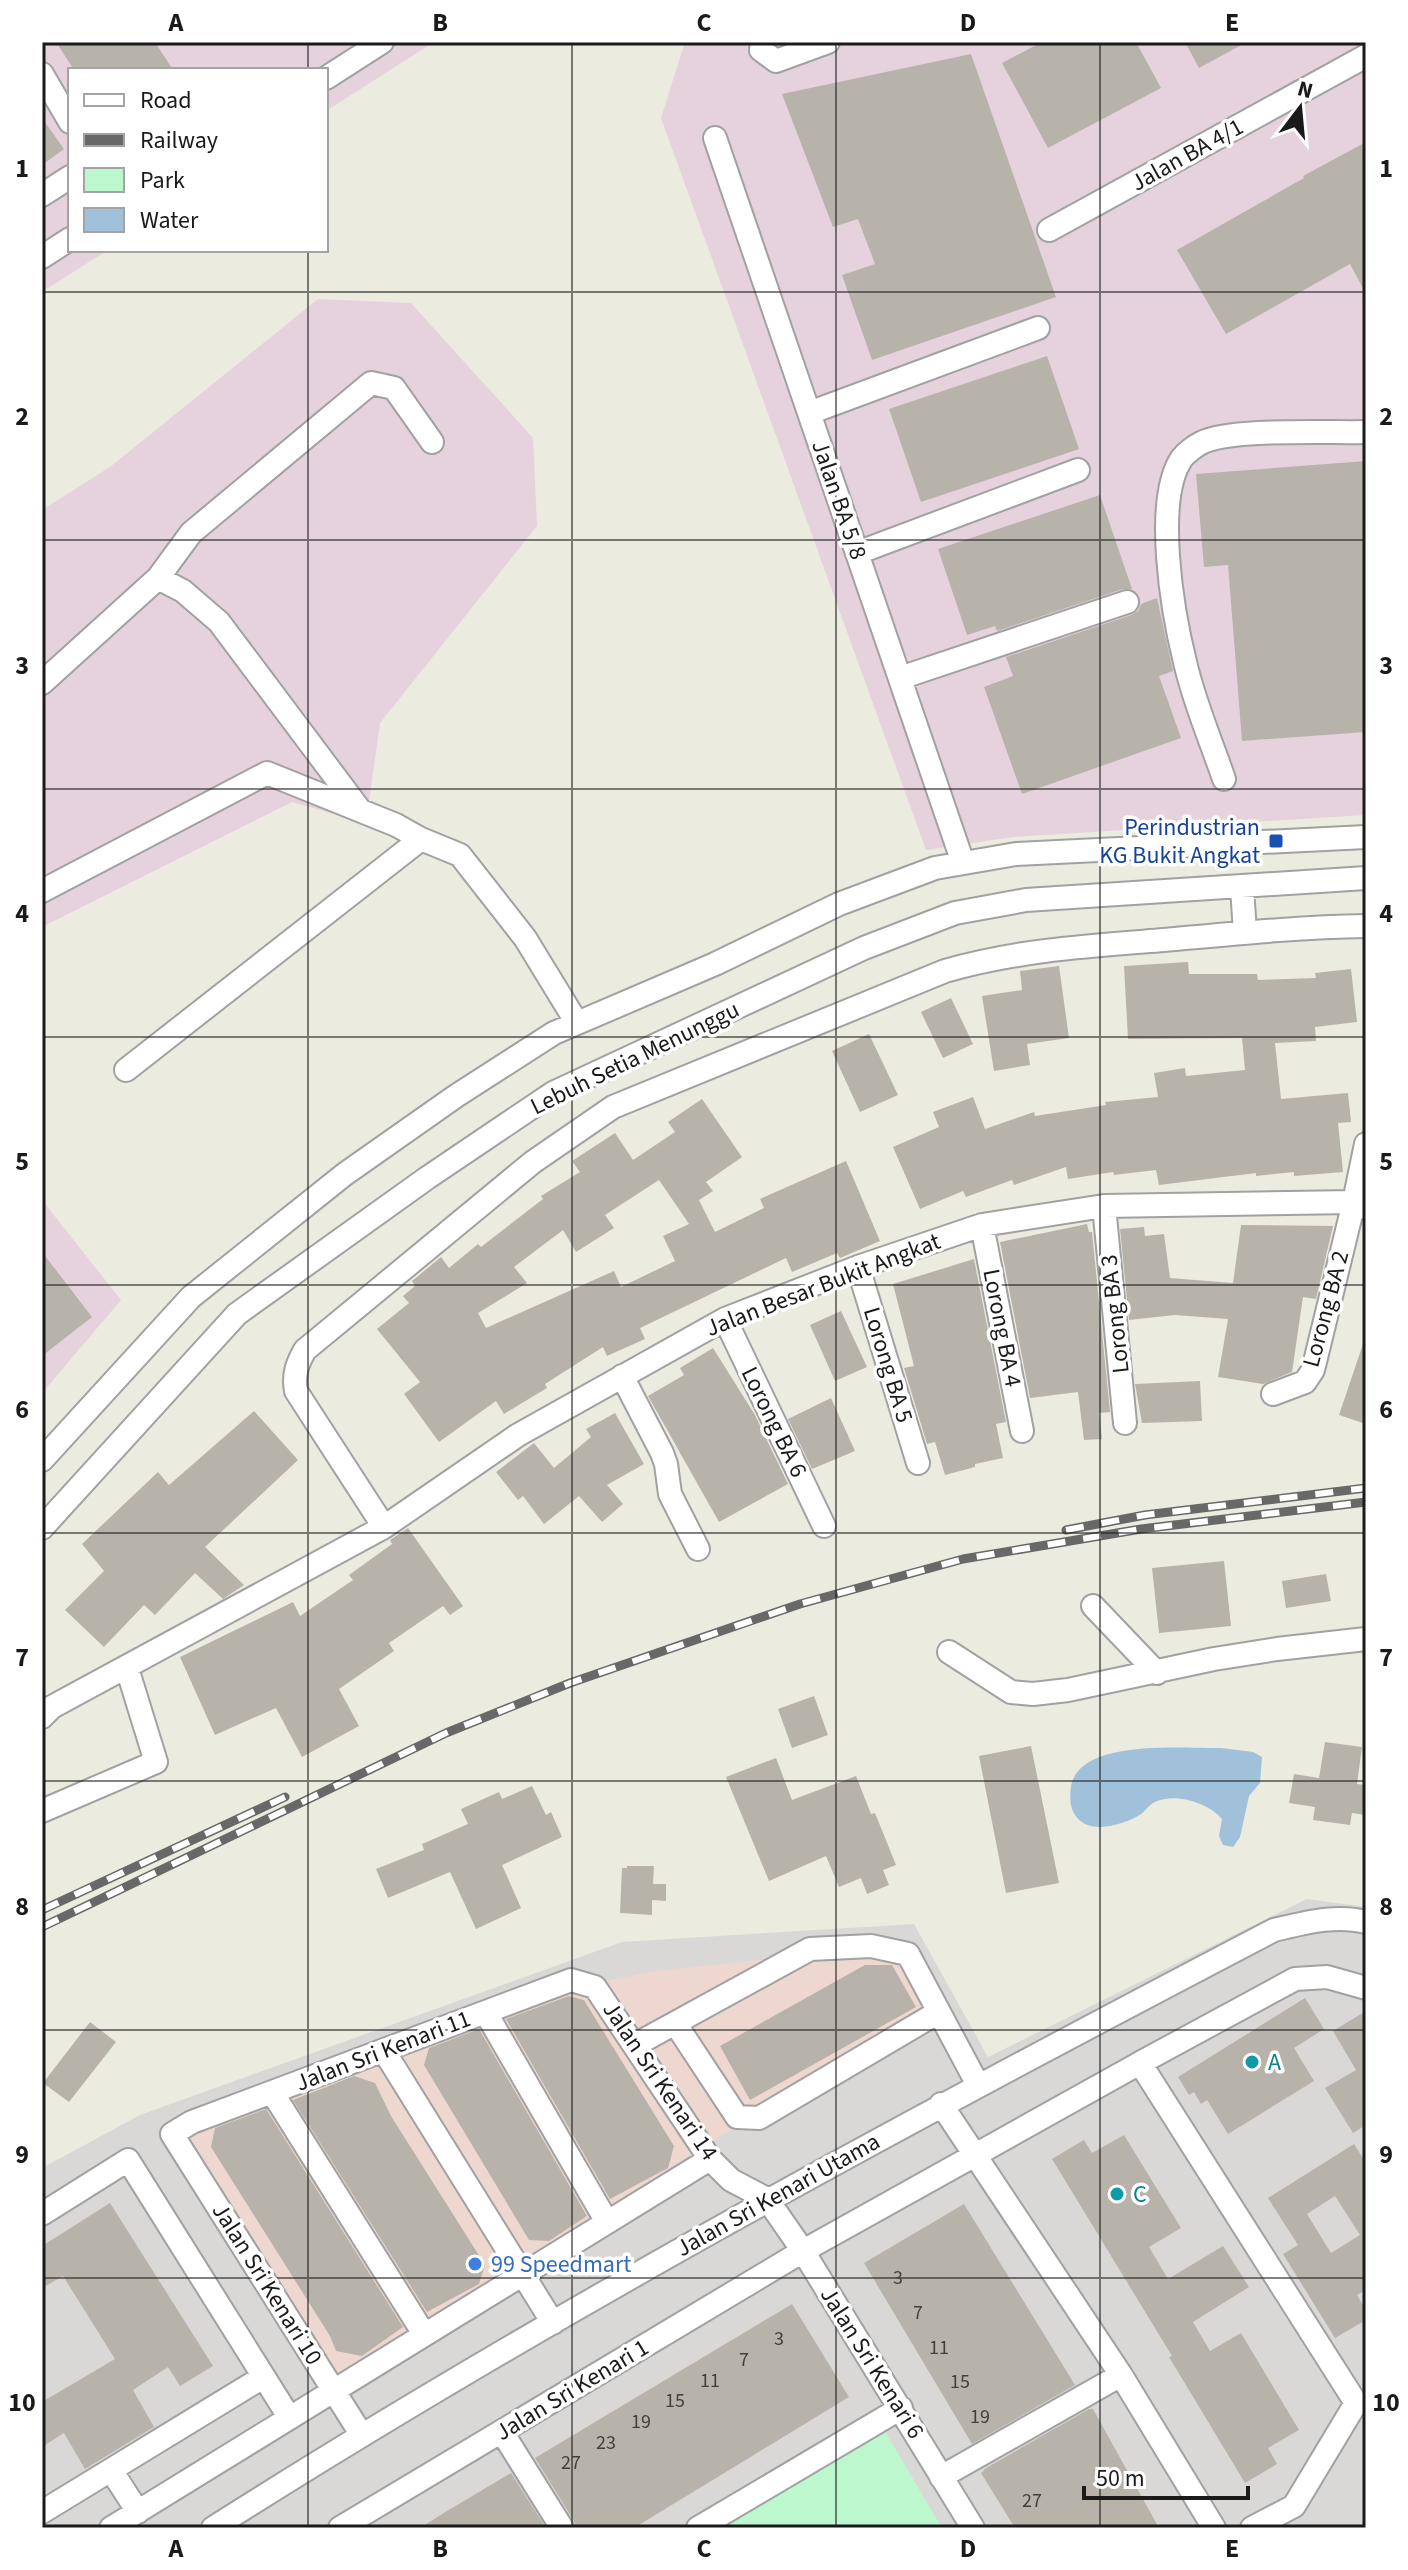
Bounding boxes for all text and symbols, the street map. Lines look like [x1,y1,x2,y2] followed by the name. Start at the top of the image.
[168,4,185,41] text: A
[432,4,448,41] text: B
[696,4,712,41] text: C
[960,4,976,41] text: D
[1225,4,1239,41] text: E
[68,68,328,252] legend
[1260,68,1340,148] north arrow
[1294,72,1317,107] text: N
[140,83,192,118] text: Road
[1124,110,1250,200] street label: Jalan BA 4/1
[140,123,218,158] text: Railway
[15,150,29,187] text: 1
[1379,150,1393,187] text: 1
[140,163,185,198] text: Park
[140,203,199,238] text: Water
[15,398,29,435] text: 2
[1379,398,1393,435] text: 2
[802,436,876,564] street label: Jalan BA 5/8
[15,647,29,684] text: 3
[1379,647,1393,684] text: 3
[1099,810,1260,873] place label: Perindustrian KG Bukit Angkat
[1267,832,1285,850] marker: Perindustrian KG Bukit Angkat
[15,895,29,932] text: 4
[1379,895,1393,932] text: 4
[525,992,745,1124] street label: Lebuh Setia Menunggu
[15,1143,29,1180] text: 5
[1379,1143,1393,1180] text: 5
[701,1224,945,1346] street label: Jalan Besar Bukit Angkat
[1294,1247,1358,1371] street label: Lorong BA 2
[1091,1253,1139,1375] street label: Lorong BA 3
[973,1266,1031,1390] street label: Lorong BA 4
[854,1303,922,1427] street label: Lorong BA 5
[732,1361,816,1483] street label: Lorong BA 6
[15,1391,29,1428] text: 6
[1379,1391,1393,1428] text: 6
[15,1639,29,1676] text: 7
[1379,1639,1393,1676] text: 7
[15,1888,29,1925] text: 8
[1379,1888,1393,1925] text: 8
[594,1994,726,2168] street label: Jalan Sri Kenari 14
[290,2001,476,2101] street label: Jalan Sri Kenari 11
[1268,2045,1281,2080] place label: A
[1243,2053,1261,2071] marker: A
[670,2124,886,2266] street label: Jalan Sri Kenari Utama
[15,2136,29,2173] text: 9
[1379,2136,1393,2173] text: 9
[1133,2177,1147,2212] place label: C
[1108,2185,1126,2203] marker: C
[203,2196,331,2372] street label: Jalan Sri Kenari 10
[491,2247,631,2282] place label: 99 Speedmart
[466,2255,484,2273] marker: 99 Speedmart
[893,2264,903,2292] house number: 3
[811,2280,933,2446] street label: Jalan Sri Kenari 6
[913,2299,923,2327] house number: 7
[774,2325,784,2353] house number: 3
[489,2330,655,2450] street label: Jalan Sri Kenari 1
[929,2334,949,2362] house number: 11
[739,2346,749,2374] house number: 7
[700,2367,720,2395] house number: 11
[950,2368,970,2396] house number: 15
[8,2384,36,2421] text: 10
[1372,2384,1400,2421] text: 10
[665,2387,685,2415] house number: 15
[970,2403,990,2431] house number: 19
[631,2408,651,2436] house number: 19
[596,2429,616,2457] house number: 23
[561,2449,581,2477] house number: 27
[1084,2450,1248,2500] scale bar
[1096,2461,1145,2496] text: 50 m
[1022,2487,1042,2515] house number: 27
[168,2530,185,2567] text: A
[432,2530,448,2567] text: B
[696,2530,712,2567] text: C
[960,2530,976,2567] text: D
[1225,2530,1239,2567] text: E

